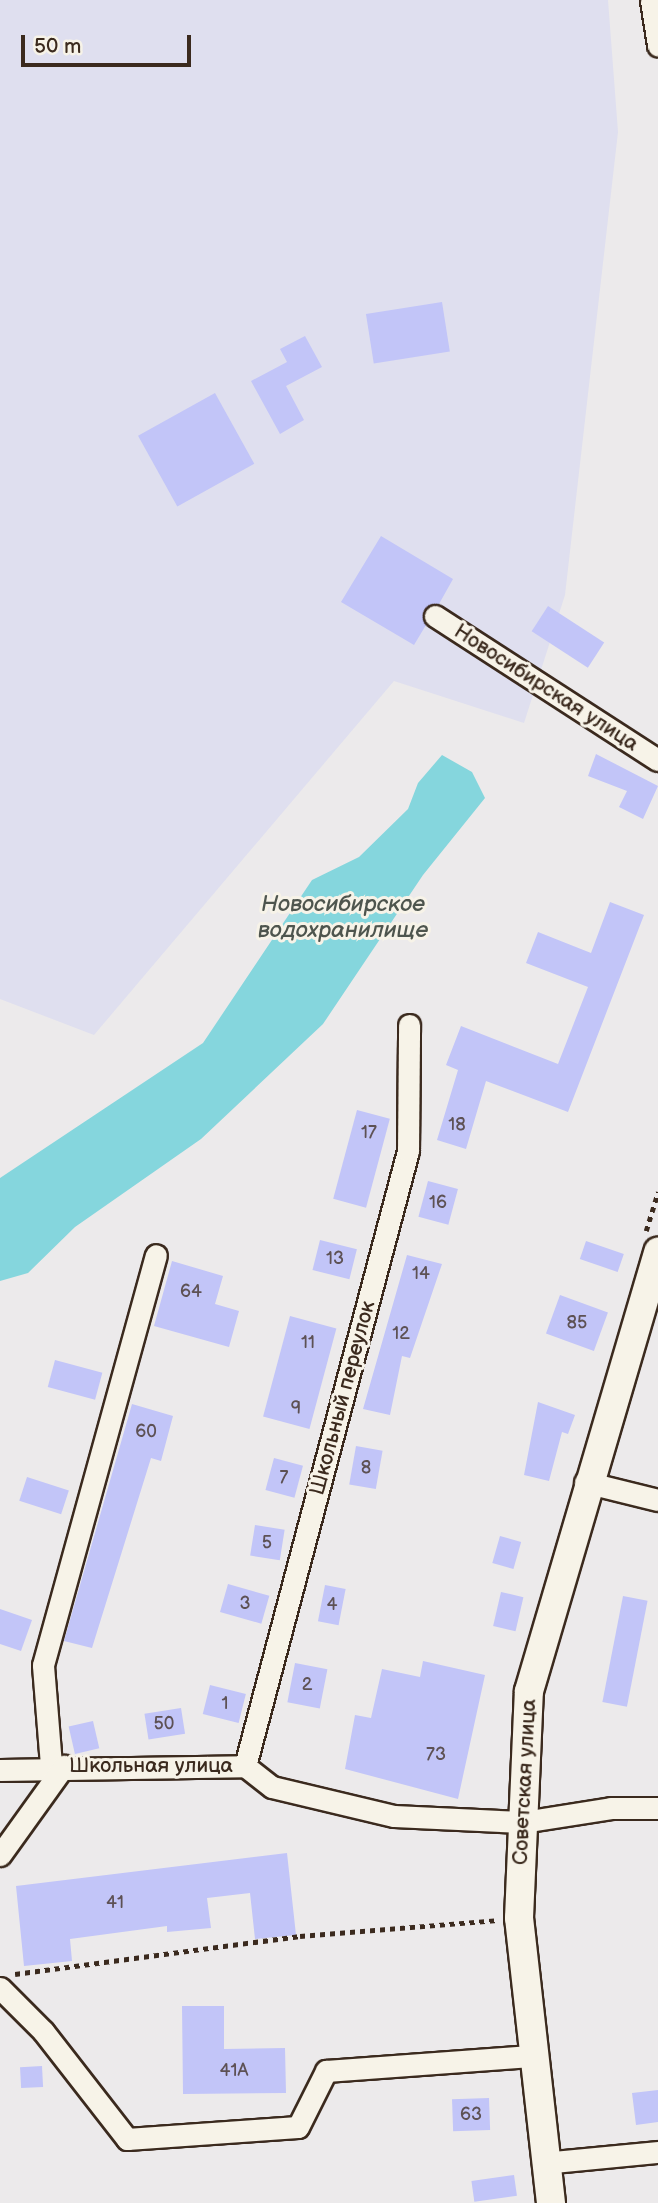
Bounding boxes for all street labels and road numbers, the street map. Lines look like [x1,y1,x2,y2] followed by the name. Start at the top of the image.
[449,619,643,757] street label: Новосибирская улица
[305,1298,381,1498] street label: Школьный переулок
[508,1698,542,1866] street label: Советская улица
[69,1753,233,1779] street label: Школьная улица

